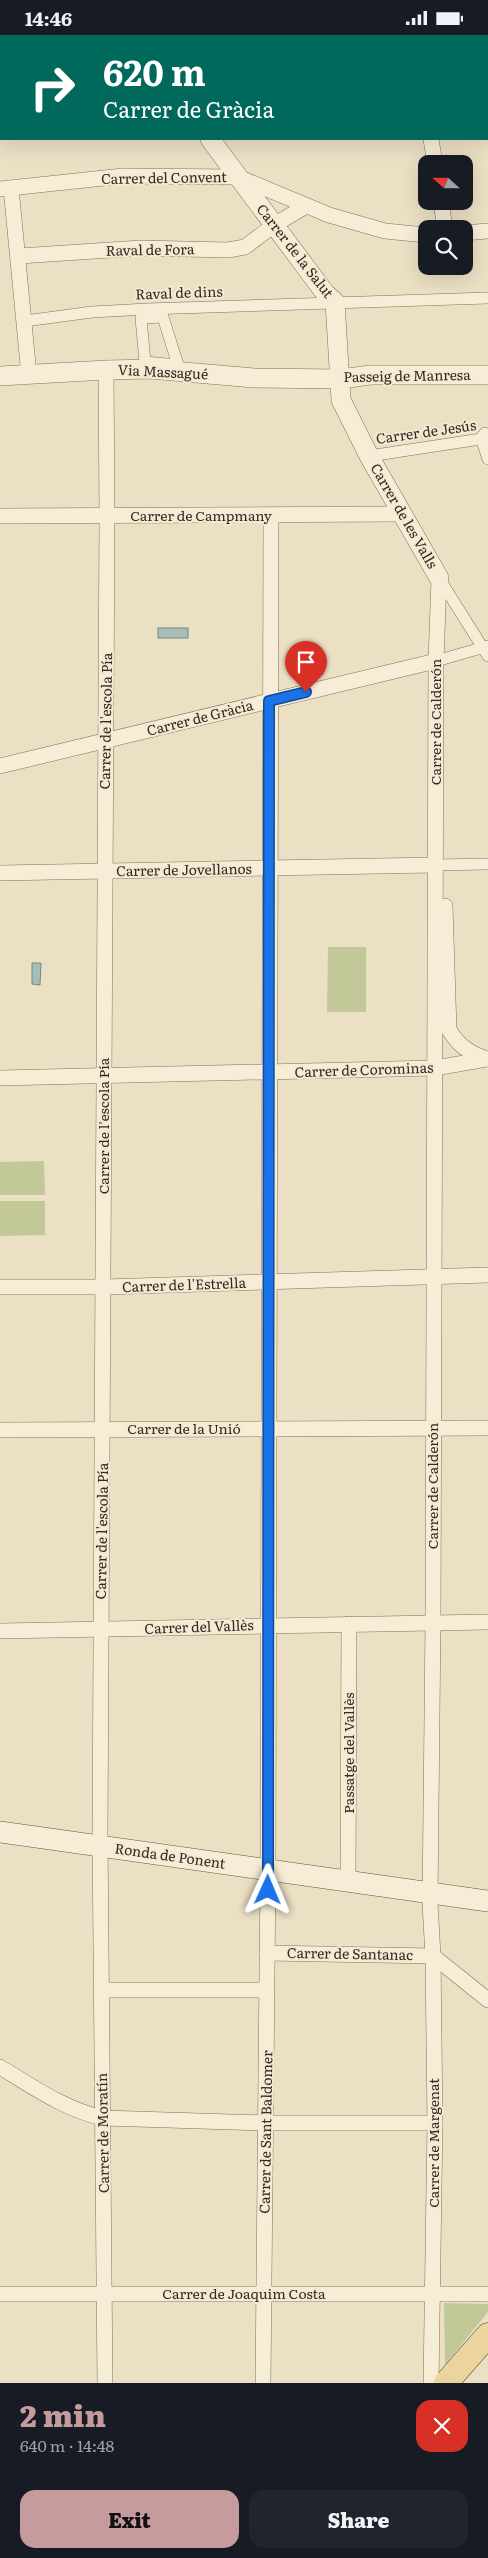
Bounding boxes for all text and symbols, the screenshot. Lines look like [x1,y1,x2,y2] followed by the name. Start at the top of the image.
[25,4,72,32] text: 14:46
[103,45,206,97] text: 620 m
[20,55,85,120] icon: right
[103,92,274,125] text: Carrer de Gràcia
[418,155,472,210] north arrow
[418,155,473,275] map controls
[101,166,227,188] street label: Carrer del Convent
[253,199,339,302] street label: Carrer de la Salut
[418,220,473,275] button: search
[105,238,195,260] street label: Raval de Fora
[135,280,223,304] street label: Raval de dins
[117,359,209,383] street label: Via Massagué
[343,364,471,386] street label: Passeig de Manresa
[374,414,477,448] street label: Carrer de Jesús
[367,459,443,572] street label: Carrer de les Valls
[130,505,273,525] street label: Carrer de Campmany
[285,641,327,692] pin
[292,648,320,676] icon: arrive
[94,652,116,790] street label: Carrer de l'escola Pía
[425,659,445,785] street label: Carrer de Calderón
[144,694,255,740] street label: Carrer de Gràcia
[116,858,252,880] street label: Carrer de Jovellanos
[93,1057,113,1194] street label: Carrer de l'escola Pía
[294,1057,434,1081] street label: Carrer de Corominas
[122,1272,247,1296] street label: Carrer de l'Estrella
[127,1418,241,1438] street label: Carrer de la Unió
[422,1423,442,1549] street label: Carrer de Calderón
[90,1462,112,1600] street label: Carrer de l'escola Pía
[144,1614,254,1638] street label: Carrer del Vallès
[338,1692,358,1814] street label: Passatge del Vallès
[113,1837,227,1873] street label: Ronda de Ponent
[241,1863,293,1915] position arrow
[287,1942,413,1964] street label: Carrer de Santanac
[254,2050,276,2214] street label: Carrer de Sant Baldomer
[91,2073,113,2193] street label: Carrer de Moratín
[423,2078,443,2208] street label: Carrer de Margenat
[162,2283,326,2303] street label: Carrer de Joaquim Costa
[20,2392,106,2436] text: 2 min
[416,2400,468,2452] button: close
[20,2433,114,2457] text: 640 m · 14:48
[20,2490,239,2548] button: Exit
[249,2490,468,2548] button: Share

